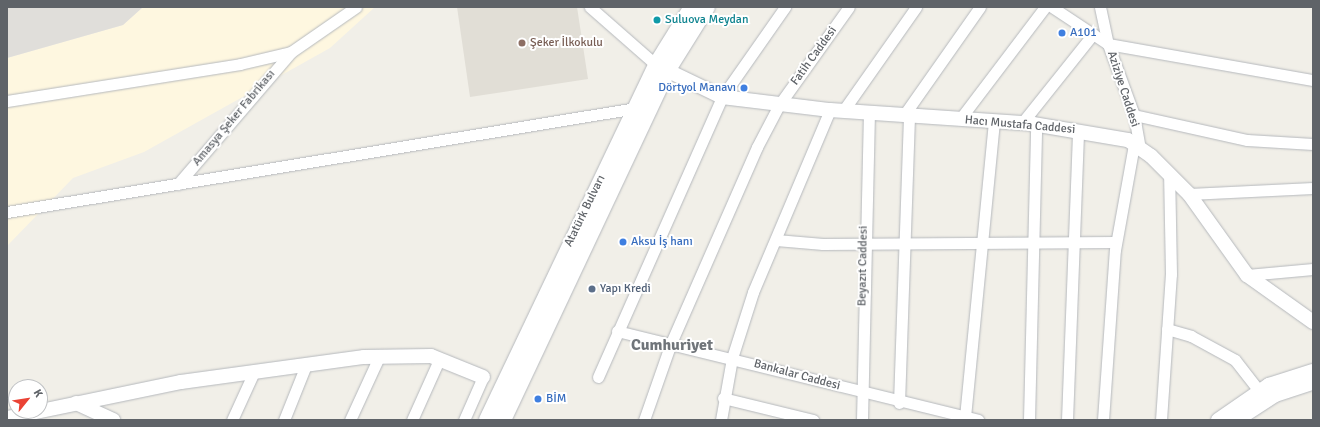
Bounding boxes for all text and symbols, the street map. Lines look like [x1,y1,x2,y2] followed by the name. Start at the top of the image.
[665,13,748,27] place label: Suluova Meydan
[652,15,662,25] marker: Suluova Meydan
[788,24,840,88] street label: Fatih Caddesi
[1070,26,1097,40] place label: A101
[1057,28,1067,38] marker: A101
[530,36,603,50] place label: Şeker İlkokulu
[517,38,527,48] marker: Şeker İlkokulu
[1104,49,1142,129] street label: Aziziye Caddesi
[190,67,278,169] street label: Amasya Şeker Fabrikası
[658,81,736,95] place label: Dörtyol Manavı
[739,83,749,93] marker: Dörtyol Manavı
[964,113,1076,137] street label: Hacı Mustafa Caddesi
[561,173,609,249] street label: Atatürk Bulvarı
[855,226,871,306] street label: Beyazıt Caddesi
[631,235,693,249] place label: Aksu İş hanı
[618,237,628,247] marker: Aksu İş hanı
[600,282,651,296] place label: Yapı Kredi
[587,284,597,294] marker: Yapı Kredi
[631,335,713,355] district label: Cumhuriyet
[752,357,842,393] street label: Bankalar Caddesi
[8,379,48,419] north arrow
[31,387,45,399] text: K
[546,392,566,406] place label: BİM
[533,394,543,404] marker: BİM

